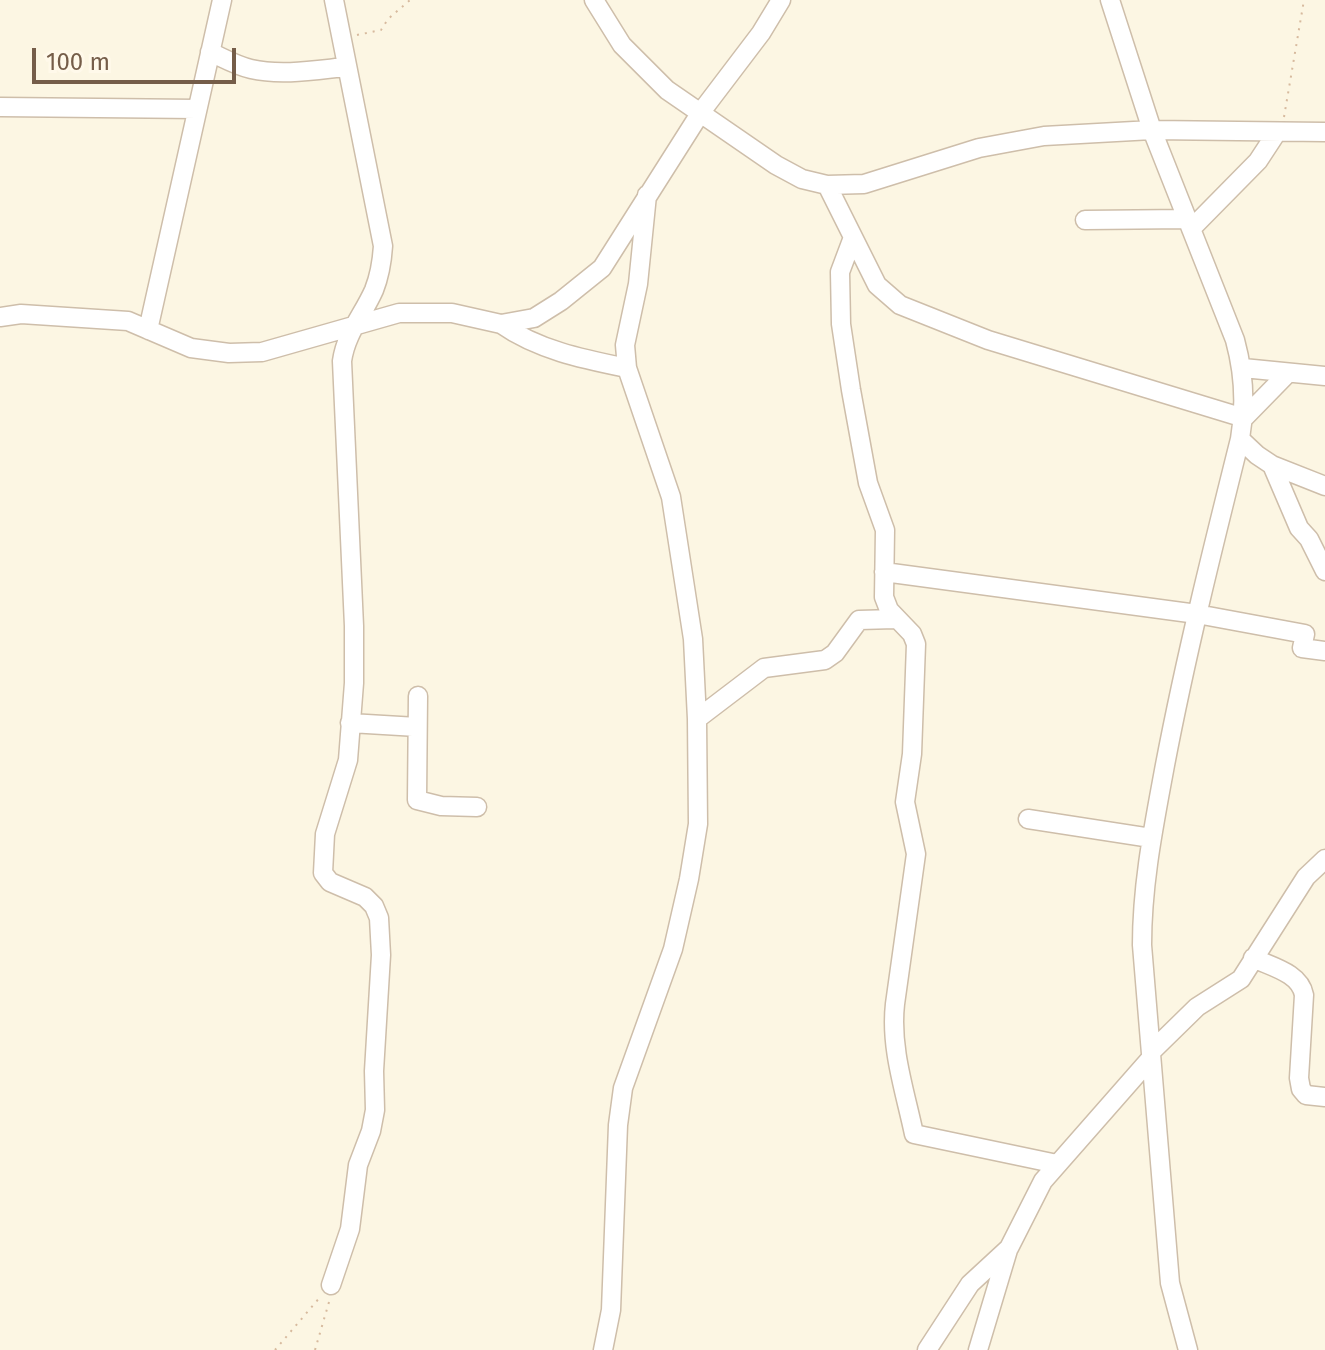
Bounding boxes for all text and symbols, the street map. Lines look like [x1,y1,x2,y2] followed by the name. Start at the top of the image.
[36,32,240,82] scale bar
[46,48,110,76] text: 100 m

